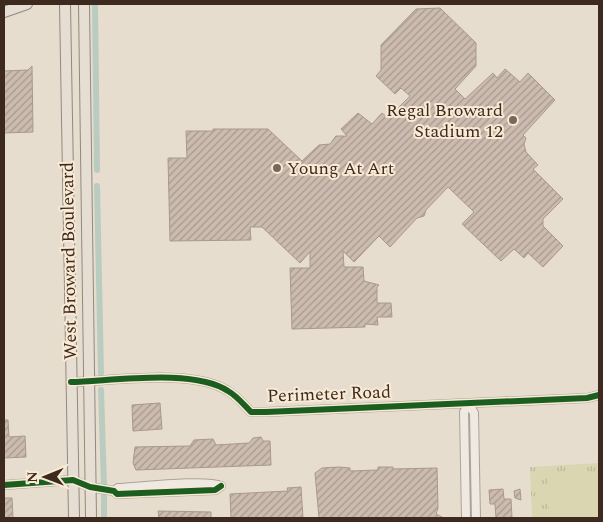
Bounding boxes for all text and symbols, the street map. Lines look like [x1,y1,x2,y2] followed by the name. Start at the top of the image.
[386,97,503,145] place label: Regal Broward Stadium 12
[507,114,519,126] marker: Regal Broward Stadium 12
[287,155,394,182] place label: Young At Art
[54,162,84,360] street label: West Broward Boulevard
[271,162,283,174] marker: Young At Art
[267,378,391,410] street label: Perimeter Road
[20,452,70,502] north arrow
[22,471,43,483] text: N

